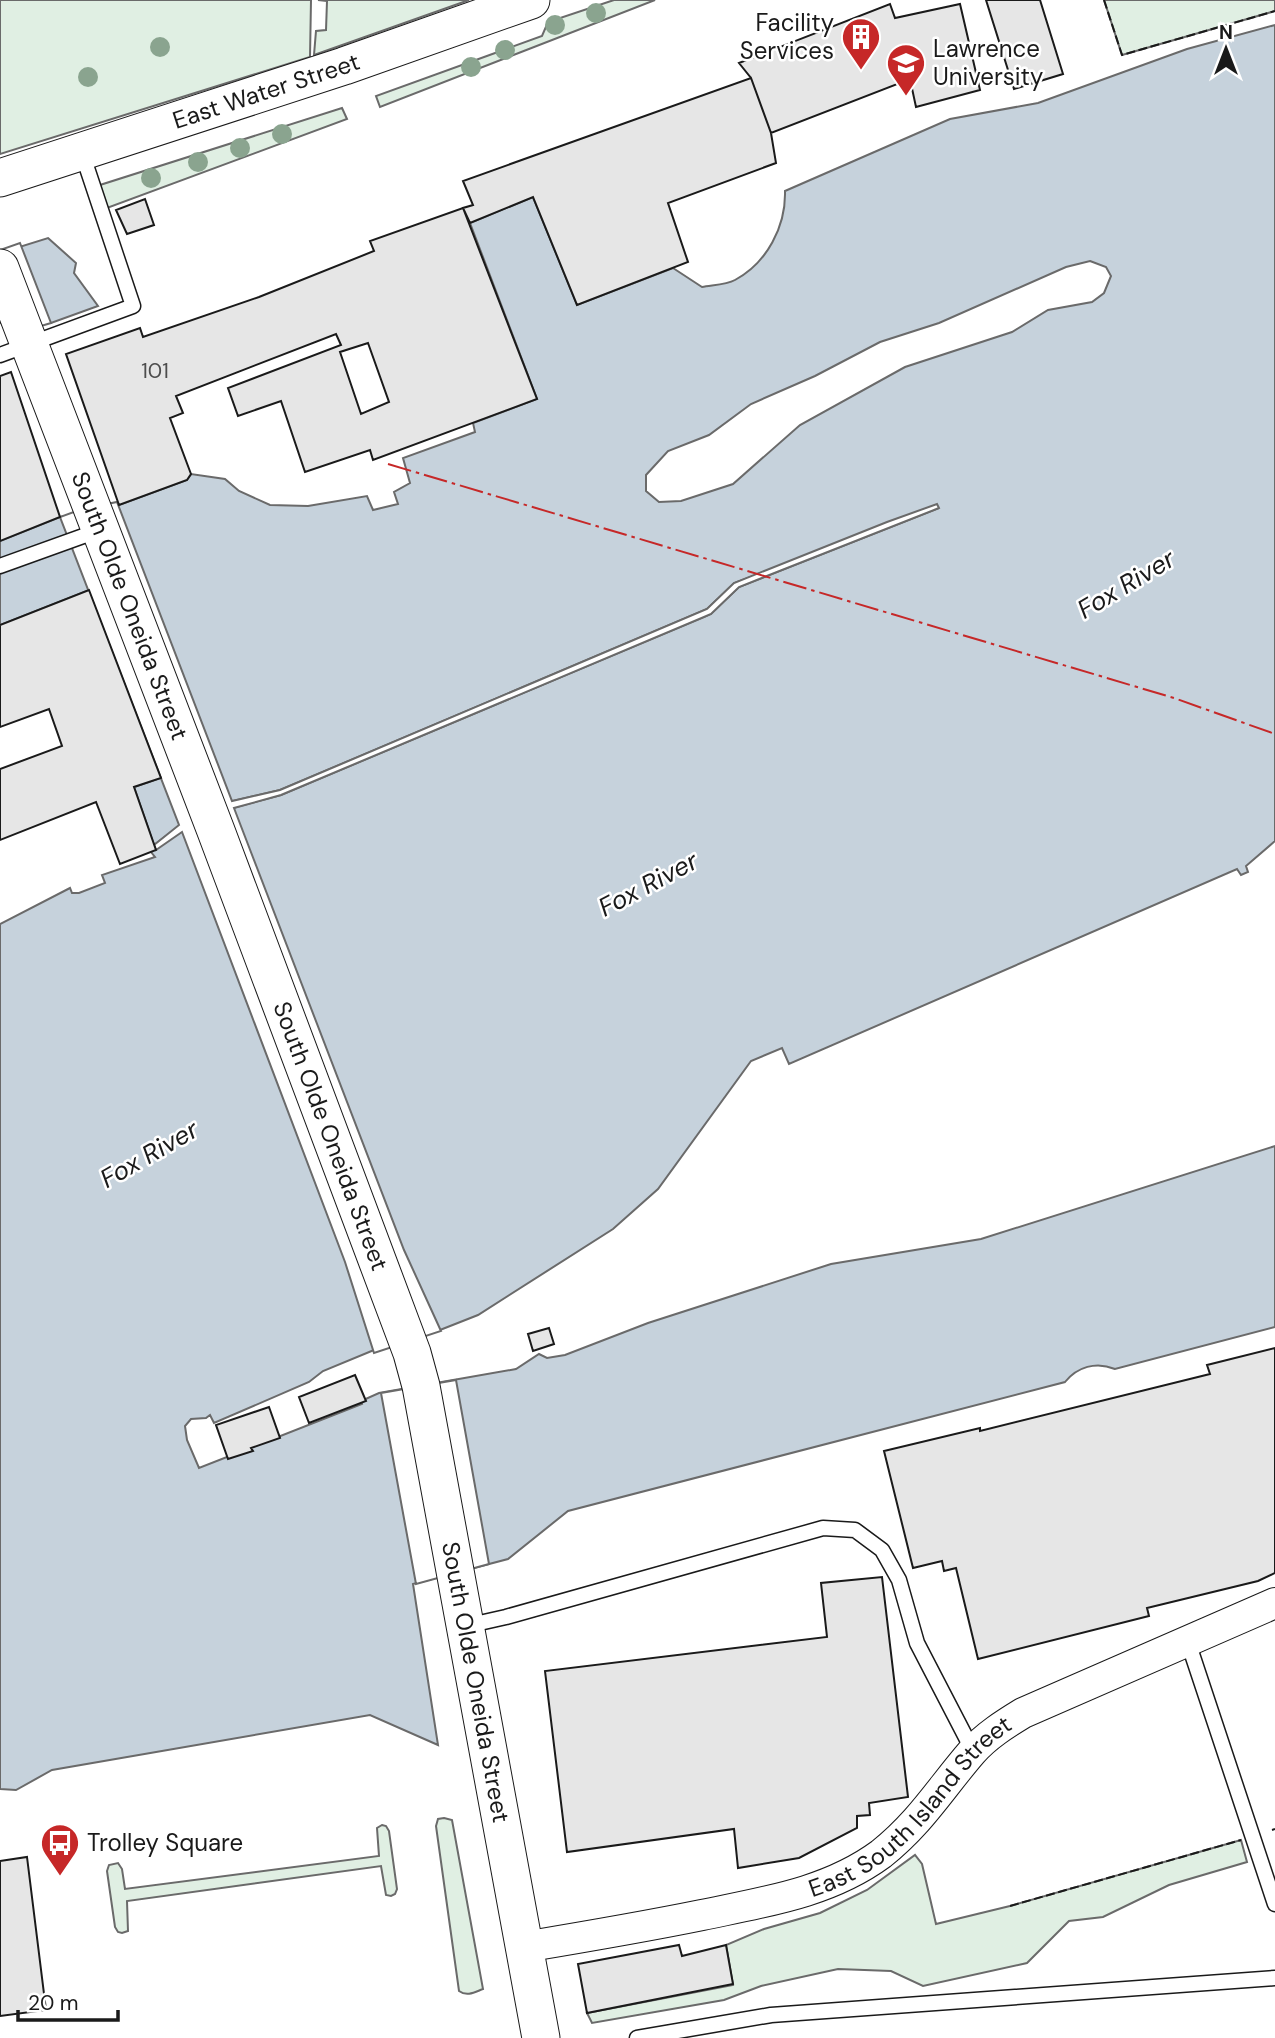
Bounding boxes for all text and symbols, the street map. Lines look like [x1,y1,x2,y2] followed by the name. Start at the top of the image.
[740,7,834,66] place label: Facility Services
[1191,14,1261,84] north arrow
[840,16,882,71] building icon: Facility Services
[1219,20,1233,45] text: N
[933,33,1043,92] place label: Lawrence University
[885,42,927,97] school or university icon: Lawrence University
[169,46,364,136] street label: East Water Street
[141,357,169,385] house number: 101
[65,467,196,744] street label: South Olde Oneida Street
[1071,541,1182,626] water label: Fox River
[592,843,705,924] water label: Fox River
[266,997,396,1275] street label: South Olde Oneida Street
[94,1112,205,1196] water label: Fox River
[435,1539,517,1825] street label: South Olde Oneida Street
[804,1708,1017,1904] street label: East South Island Street
[39,1822,81,1877] bus stop icon: Trolley Square
[87,1827,243,1858] place label: Trolley Square
[18,1979,117,2023] scale bar
[28,1989,79,2017] text: 20 m

